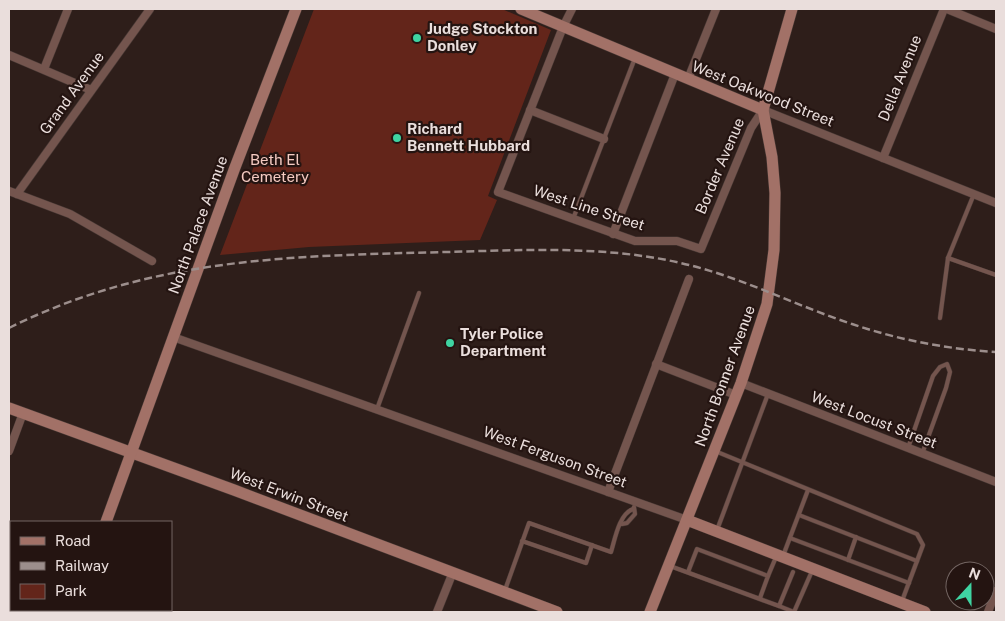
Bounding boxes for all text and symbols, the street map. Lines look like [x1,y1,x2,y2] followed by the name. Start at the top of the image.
[427,20,538,54] place label: Judge Stockton Donley
[411,32,423,44] marker: Judge Stockton Donley
[875,32,924,123] street label: Della Avenue
[36,48,107,137] street label: Grand Avenue
[690,57,837,130] street label: West Oakwood Street
[692,115,747,216] street label: Border Avenue
[407,120,530,154] place label: Richard Bennett Hubbard
[391,132,403,144] marker: Richard Bennett Hubbard
[241,151,309,185] park label: Beth El Cemetery
[165,154,230,296] street label: North Palace Avenue
[531,182,647,234] street label: West Line Street
[691,303,758,449] street label: North Bonner Avenue
[460,325,546,359] place label: Tyler Police Department
[444,337,456,349] marker: Tyler Police Department
[809,388,940,451] street label: West Locust Street
[481,423,630,491] street label: West Ferguson Street
[227,464,351,525] street label: West Erwin Street
[10,521,172,611] legend
[55,532,91,549] text: Road
[55,557,109,574] text: Railway
[945,561,995,611] north arrow
[967,564,983,583] text: N
[55,582,87,599] text: Park

